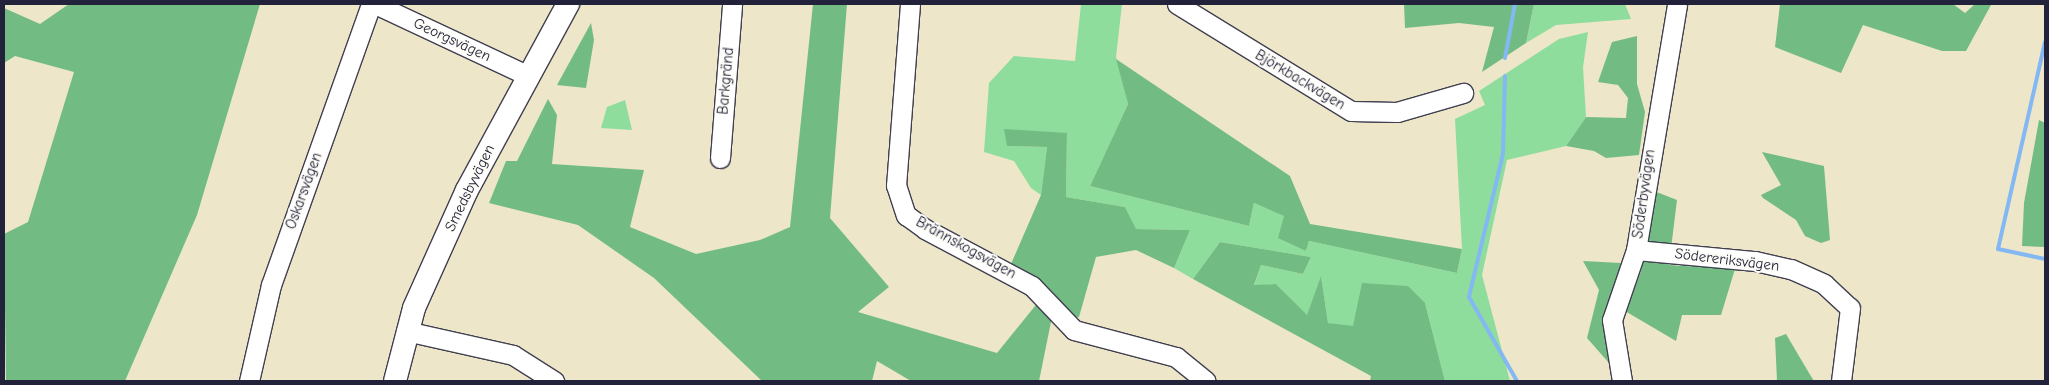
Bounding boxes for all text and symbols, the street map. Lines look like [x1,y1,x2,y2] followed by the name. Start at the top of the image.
[410,14,494,66] street label: Georgsvägen
[1252,46,1348,114] street label: Björkbackvägen
[714,47,738,115] street label: Barkgränd
[441,142,499,234] street label: Smedsbyvägen
[1629,148,1659,240] street label: Söderbyvägen
[282,150,326,232] street label: Oskarsvägen
[913,213,1019,283] street label: Brännskogsvägen
[1674,245,1780,275] street label: Södereriksvägen

